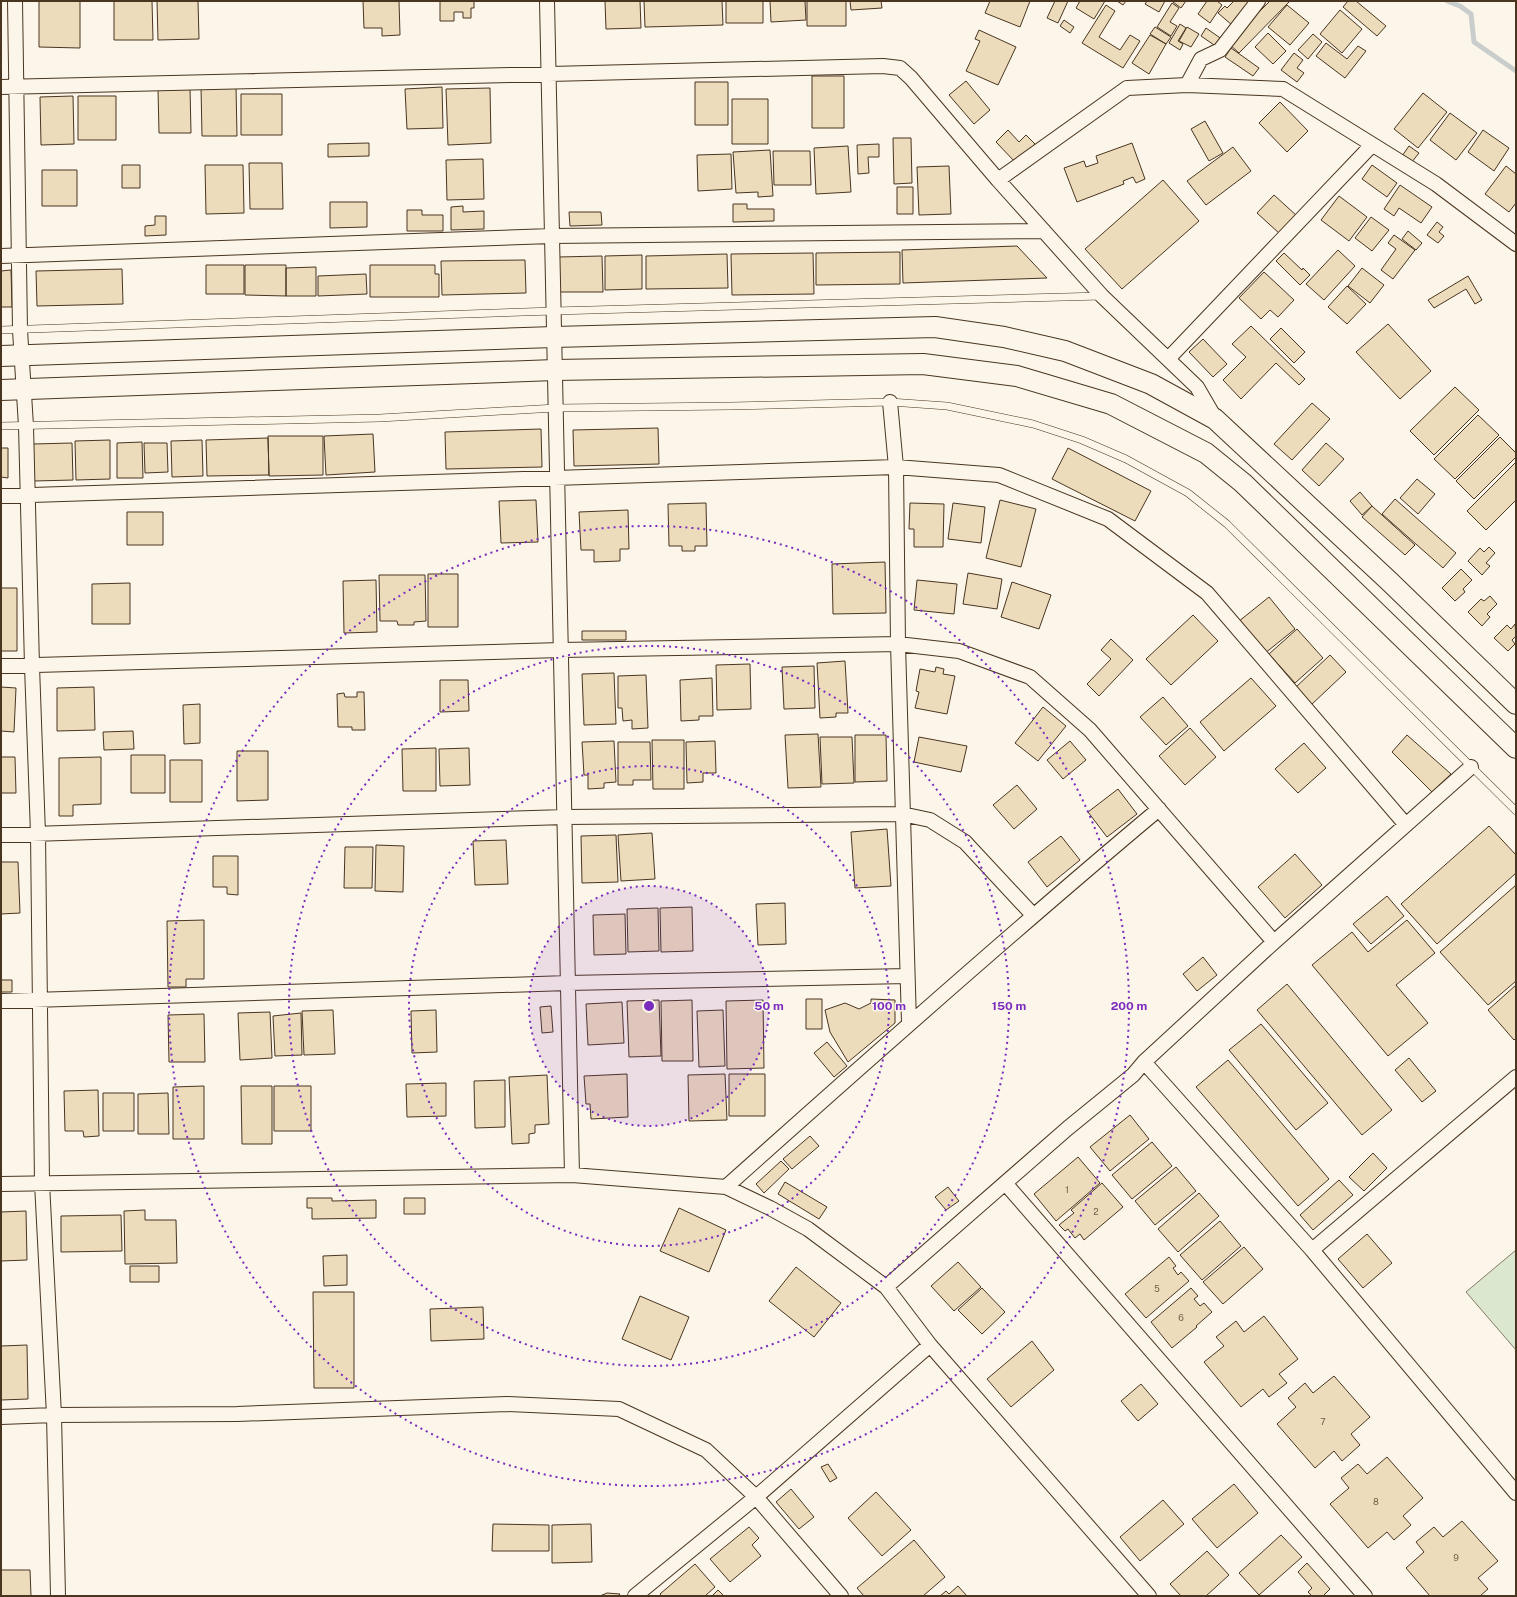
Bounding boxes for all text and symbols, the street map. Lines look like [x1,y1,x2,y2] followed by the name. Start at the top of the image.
[642,999,656,1013] centre of rings
[754,999,784,1013] text: 50 m
[872,999,906,1013] text: 100 m
[992,999,1026,1013] text: 150 m
[1111,999,1147,1013] text: 200 m
[1065,1184,1069,1195] house number: 1
[1093,1206,1099,1217] house number: 2
[1154,1283,1160,1294] house number: 5
[1178,1312,1184,1323] house number: 6
[1320,1416,1326,1427] house number: 7
[1373,1496,1379,1507] house number: 8
[1453,1552,1459,1563] house number: 9

